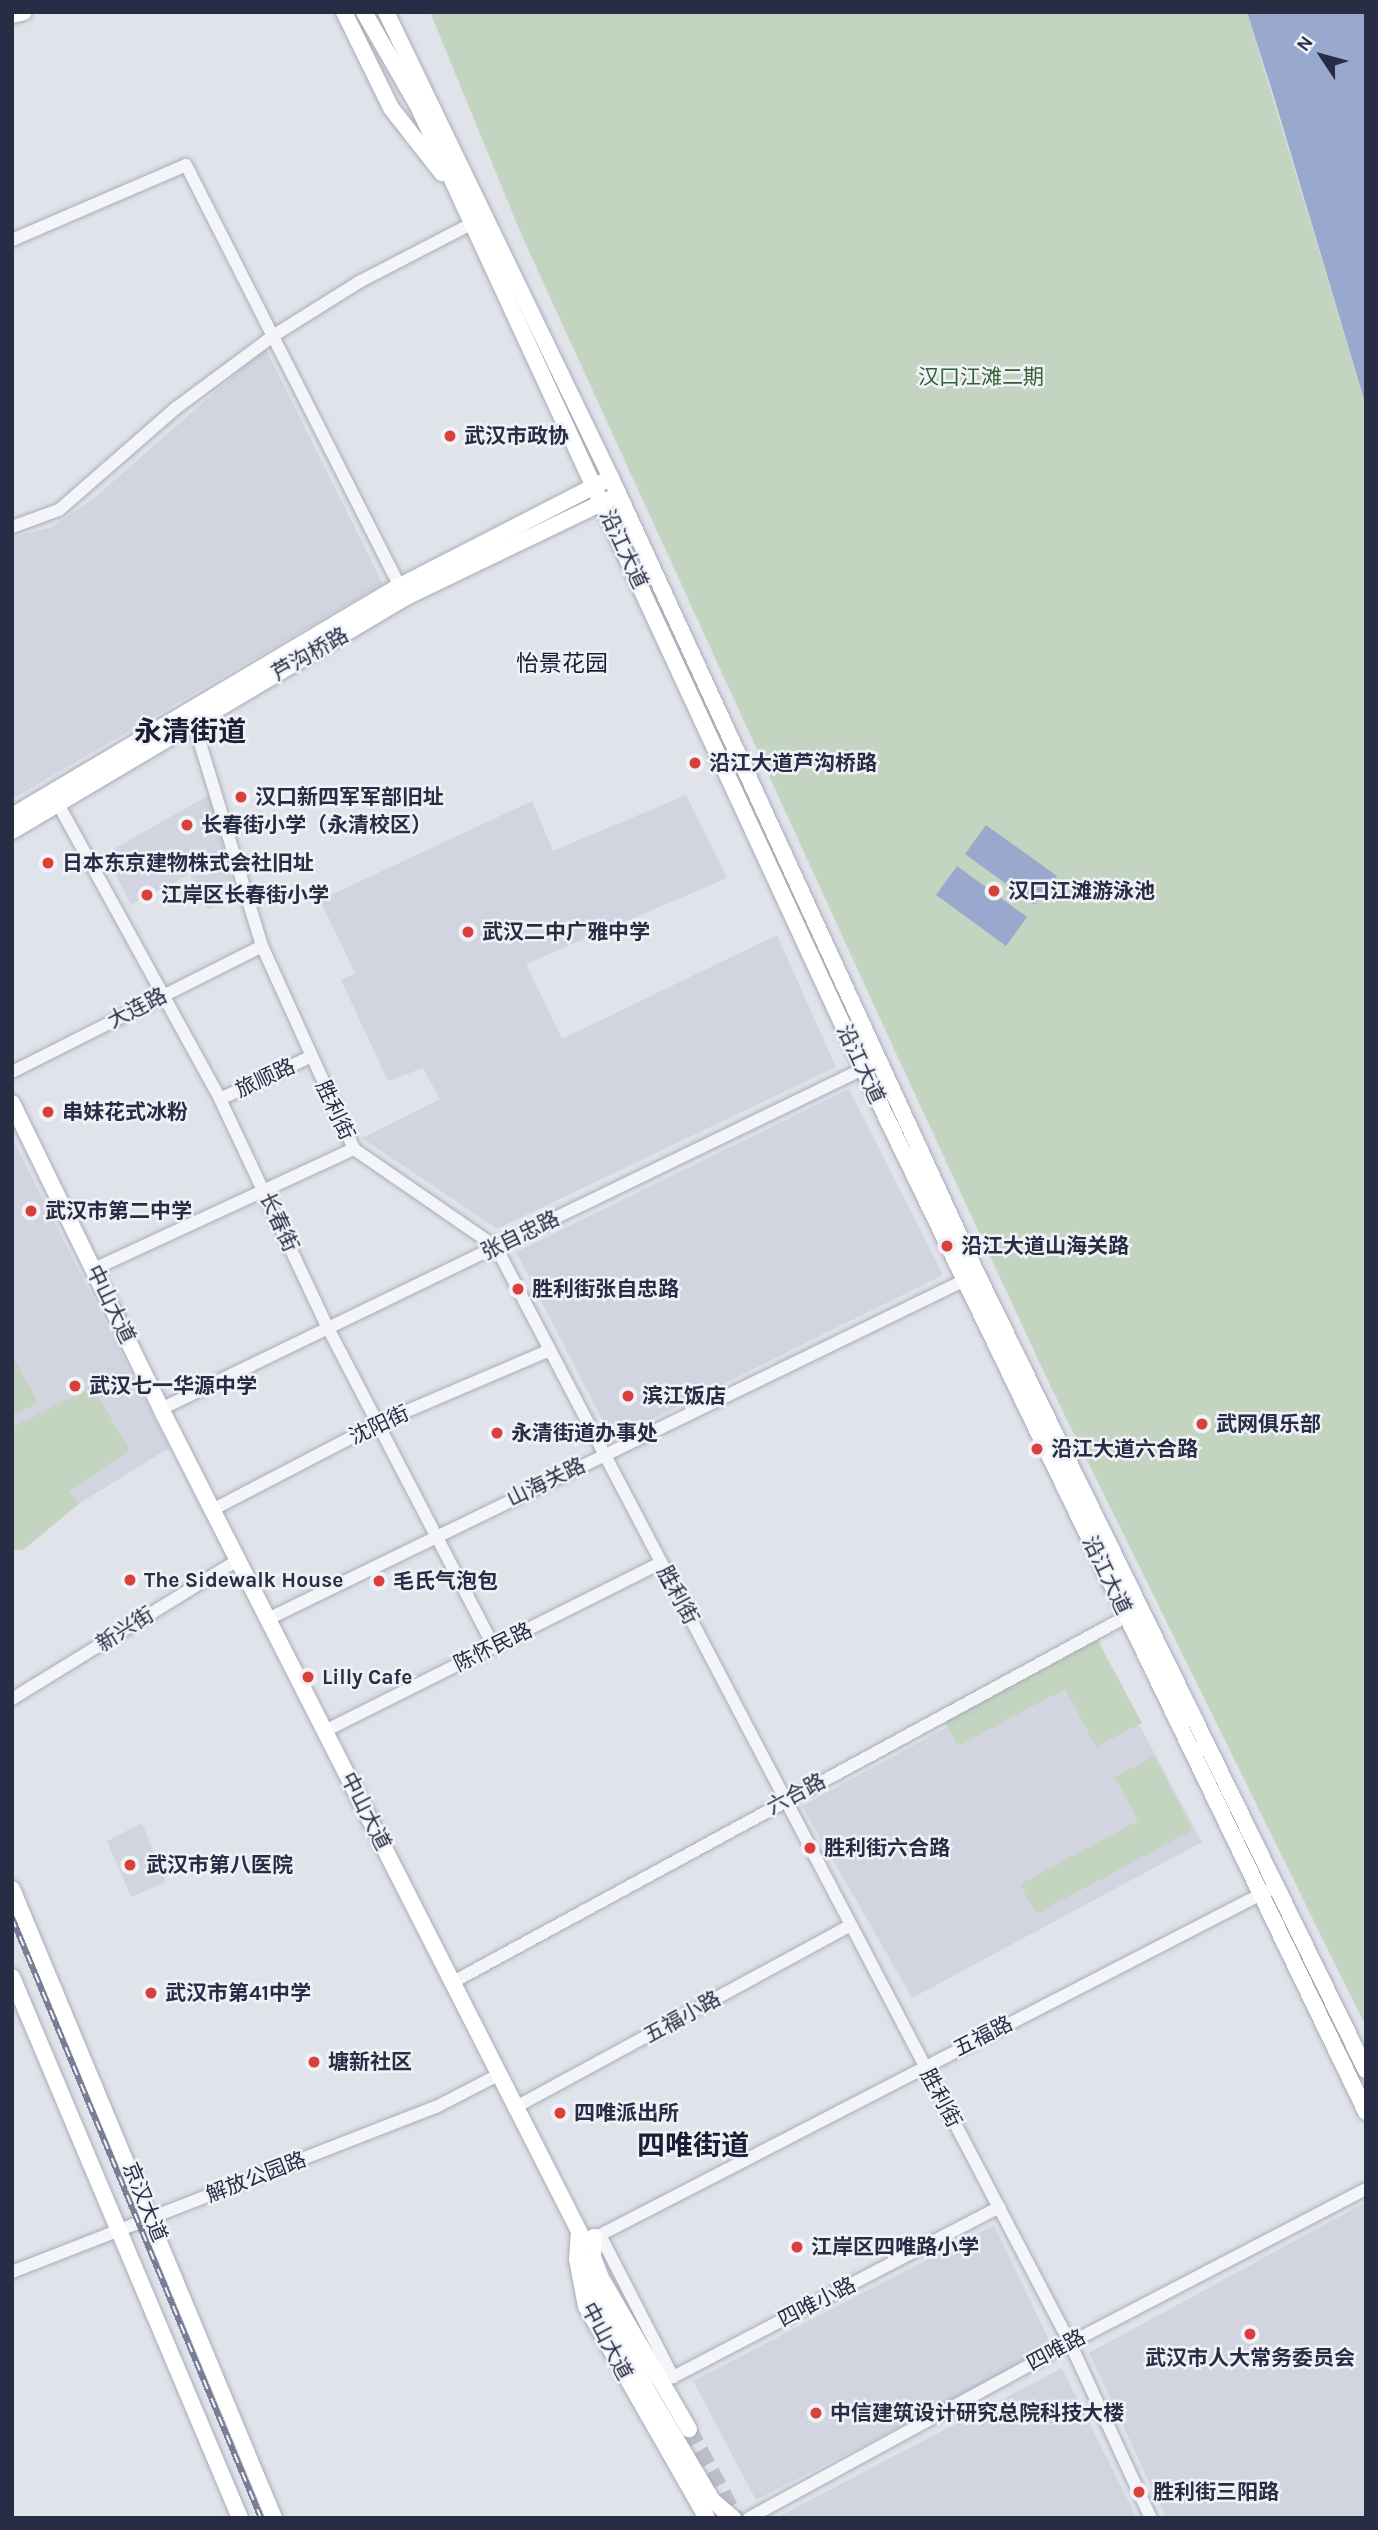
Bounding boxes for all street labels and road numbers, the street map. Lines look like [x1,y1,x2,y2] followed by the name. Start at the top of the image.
[595,506,653,592] street label: 沿江大道
[267,622,353,686] street label: 芦沟桥路
[103,982,171,1034] street label: 大连路
[832,1021,890,1107] street label: 沿江大道
[231,1053,299,1103] street label: 旅顺路
[310,1076,360,1144] street label: 胜利街
[254,1188,304,1256] street label: 长春街
[477,1205,563,1265] street label: 张自忠路
[81,1261,141,1347] street label: 中山大道
[345,1400,413,1450] street label: 沈阳街
[503,1452,589,1512] street label: 山海关路
[1077,1532,1137,1618] street label: 沿江大道
[652,1561,704,1629] street label: 胜利街
[92,1602,158,1656] street label: 新兴街
[450,1617,536,1677] street label: 陈怀民路
[336,1768,396,1854] street label: 中山大道
[762,1768,830,1820] street label: 六合路
[639,1986,725,2048] street label: 五福小路
[949,2010,1017,2062] street label: 五福路
[915,2064,967,2132] street label: 胜利街
[202,2146,310,2208] street label: 解放公园路
[118,2158,172,2246] street label: 京汉大道
[774,2272,860,2332] street label: 四唯小路
[576,2298,638,2384] street label: 中山大道
[1022,2324,1090,2376] street label: 四唯路

